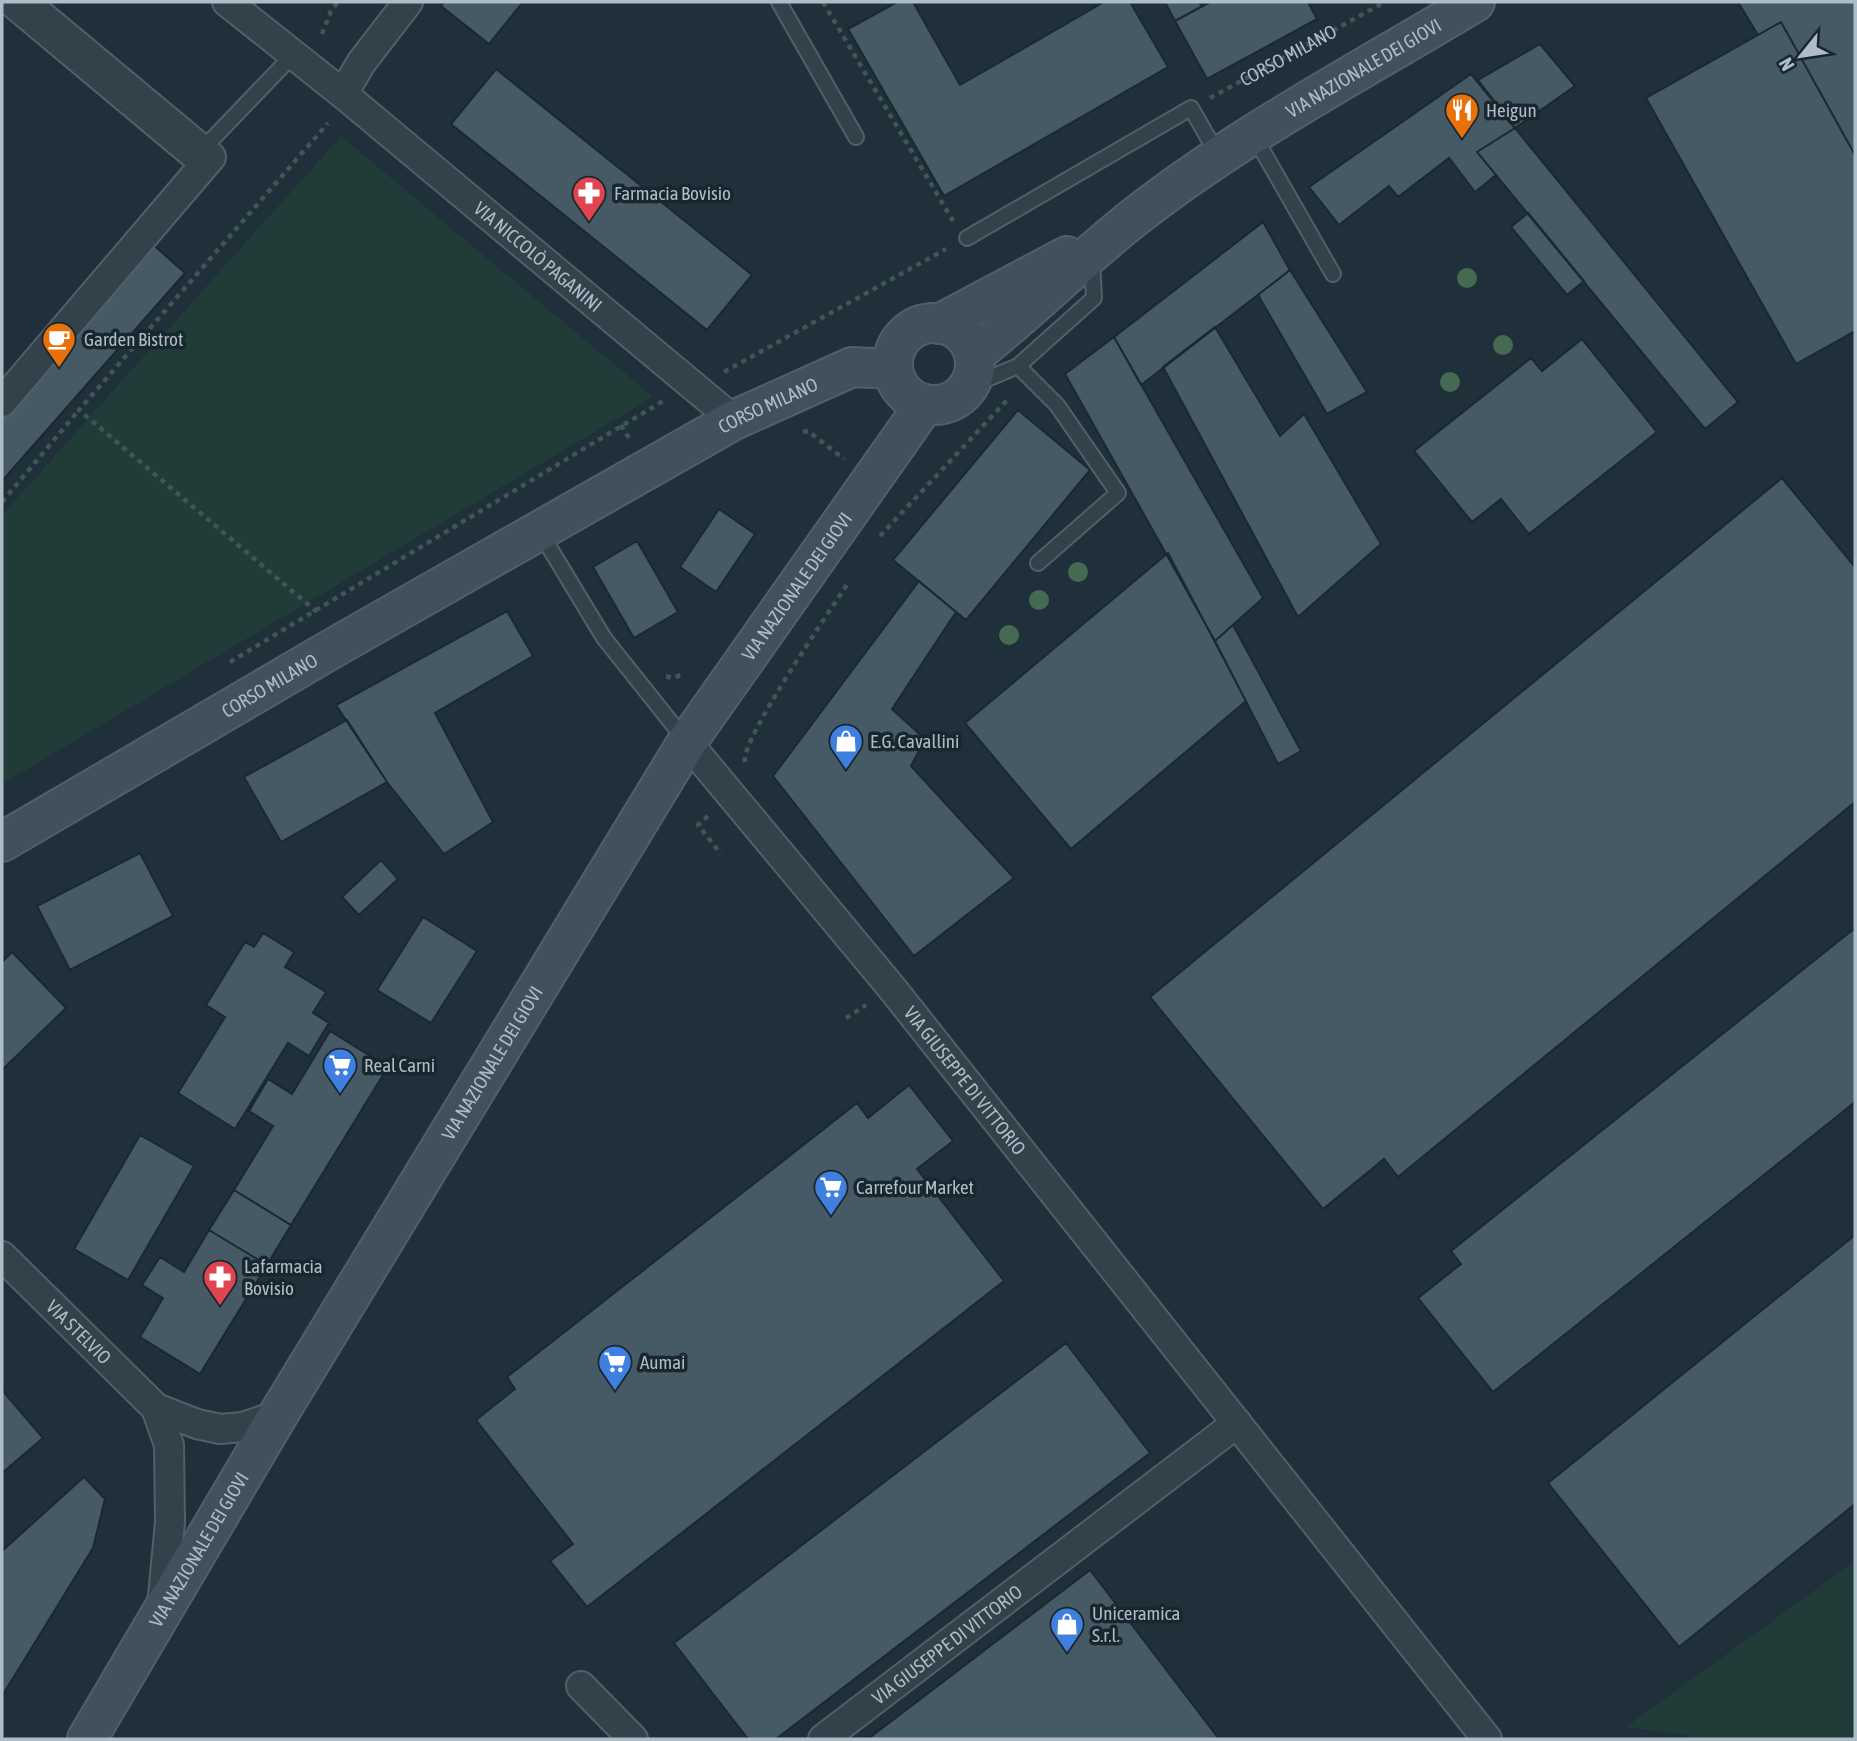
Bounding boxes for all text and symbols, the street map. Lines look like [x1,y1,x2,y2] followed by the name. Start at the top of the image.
[1282,14,1445,122] street label: VIA NAZIONALE DEI GIOVI
[1236,20,1340,91] street label: CORSO MILANO
[1766,21,1836,91] north arrow
[1774,54,1799,75] text: N
[1443,91,1481,140] restaurant icon: Heigun
[1486,99,1537,121] place label: Heigun
[570,174,608,223] pharmacy icon: Farmacia Bovisio
[614,182,731,204] place label: Farmacia Bovisio
[470,197,606,316] street label: VIA NICCOLÒ PAGANINI
[40,320,78,369] cafe icon: Garden Bistrot
[84,328,184,350] place label: Garden Bistrot
[714,373,821,438] street label: CORSO MILANO
[737,508,856,665] street label: VIA NAZIONALE DEI GIOVI
[218,649,321,722] street label: CORSO MILANO
[827,722,865,771] shop icon: E.G. Cavallini
[870,730,959,752] place label: E.G. Cavallini
[437,982,547,1144] street label: VIA NAZIONALE DEI GIOVI
[900,1002,1030,1159] street label: VIA GIUSEPPE DI VITTORIO
[321,1046,359,1095] supermarket icon: Real Carni
[364,1054,435,1076] place label: Real Carni
[812,1168,850,1217] supermarket icon: Carrefour Market
[856,1176,974,1198] place label: Carrefour Market
[244,1255,323,1299] place label: Lafarmacia Bovisio
[201,1258,239,1307] pharmacy icon: Lafarmacia Bovisio
[42,1295,116,1369] street label: VIA STELVIO
[596,1343,634,1392] supermarket icon: Aumai
[640,1351,685,1373] place label: Aumai
[145,1468,253,1631] street label: VIA NAZIONALE DEI GIOVI
[868,1580,1026,1709] street label: VIA GIUSEPPE DI VITTORIO
[1092,1602,1180,1646] place label: Uniceramica S.r.l.
[1048,1605,1086,1654] shop icon: Uniceramica S.r.l.

